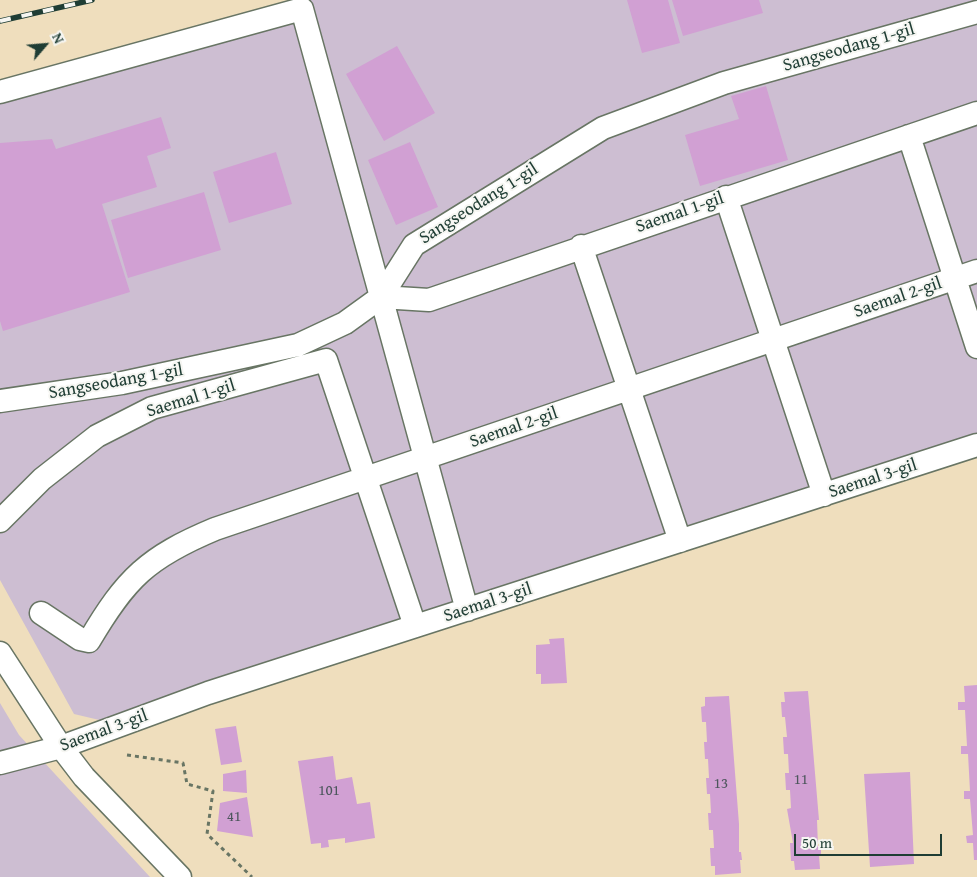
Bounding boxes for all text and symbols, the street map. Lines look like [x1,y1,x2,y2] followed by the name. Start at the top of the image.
[781,19,917,77] street label: Sangseodang 1-gil
[20,20,70,70] north arrow
[47,29,69,47] text: N
[416,159,542,249] street label: Sangseodang 1-gil
[633,188,727,238] street label: Saemal 1-gil
[851,273,945,323] street label: Saemal 2-gil
[47,360,185,404] street label: Sangseodang 1-gil
[144,375,238,423] street label: Saemal 1-gil
[467,403,561,453] street label: Saemal 2-gil
[826,455,920,503] street label: Saemal 3-gil
[441,579,535,627] street label: Saemal 3-gil
[57,705,151,757] street label: Saemal 3-gil
[794,771,808,789] house number: 11
[714,775,728,793] house number: 13
[318,782,340,800] house number: 101
[227,808,241,826] house number: 41
[797,824,944,856] scale bar
[802,832,832,853] text: 50 m

